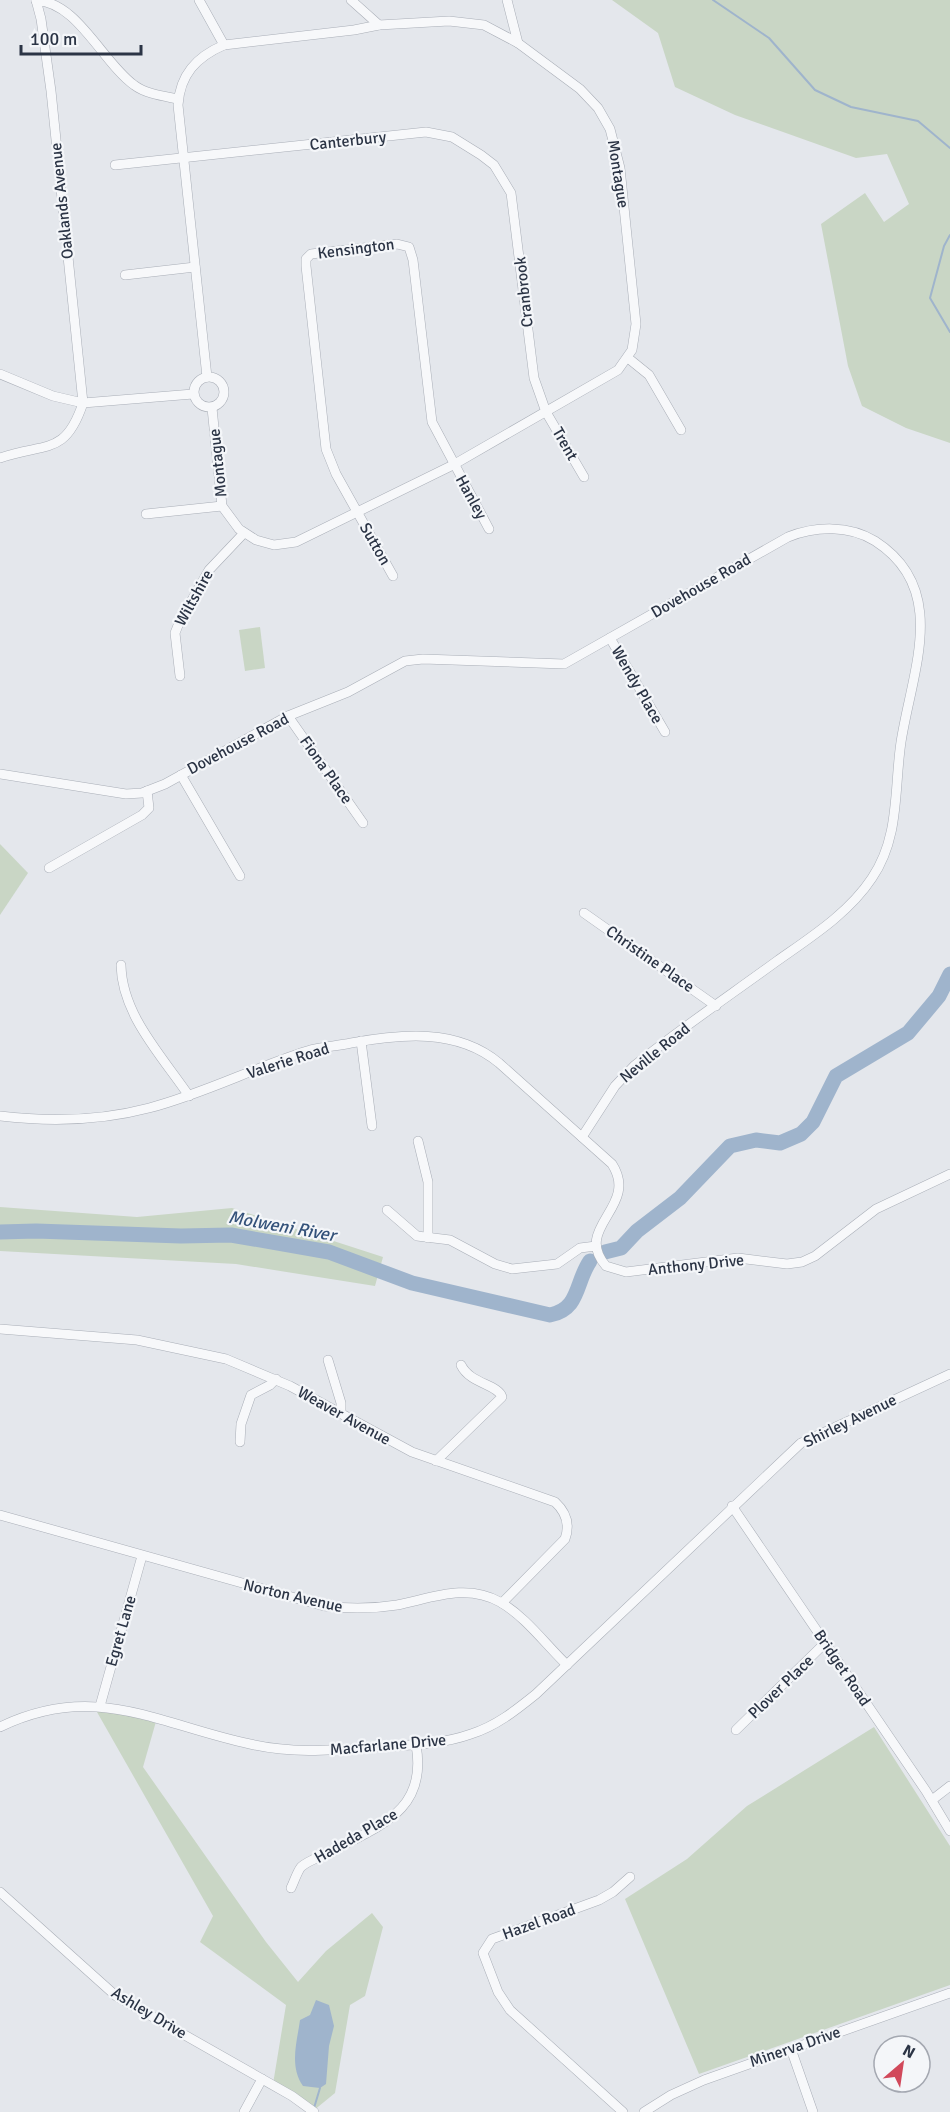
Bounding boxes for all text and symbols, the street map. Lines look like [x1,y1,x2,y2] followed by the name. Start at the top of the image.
[21,18,141,56] scale bar
[30,28,77,50] text: 100 m
[309,127,388,155] street label: Canterbury
[603,138,633,210] street label: Montague
[46,142,78,260] street label: Oaklands Avenue
[317,234,395,264] street label: Kensington
[510,256,538,328] street label: Cranbrook
[548,424,583,465] street label: Trent
[204,428,232,498] street label: Montague
[451,471,492,523] street label: Hanley
[355,519,395,569] street label: Sutton
[647,549,755,623] street label: Dovehouse Road
[170,566,218,630] street label: Wiltshire
[607,643,667,727] street label: Wendy Place
[184,709,292,779] street label: Dovehouse Road
[295,732,357,808] street label: Fiona Place
[602,921,698,997] street label: Christine Place
[616,1018,694,1088] street label: Neville Road
[244,1038,332,1084] street label: Valerie Road
[227,1206,340,1247] water label: Molweni River
[647,1250,745,1280] street label: Anthony Drive
[294,1382,394,1450] street label: Weaver Avenue
[800,1390,900,1452] street label: Shirley Avenue
[241,1575,345,1617] street label: Norton Avenue
[101,1593,141,1669] street label: Egret Lane
[809,1626,875,1710] street label: Bridget Road
[744,1651,818,1723] street label: Plover Place
[329,1730,447,1760] street label: Macfarlane Drive
[311,1804,401,1868] street label: Hadeda Place
[500,1900,578,1944] street label: Hazel Road
[108,1983,190,2043] street label: Ashley Drive
[747,2022,843,2072] street label: Minerva Drive
[872,2034,932,2094] north arrow
[899,2040,919,2063] text: N

